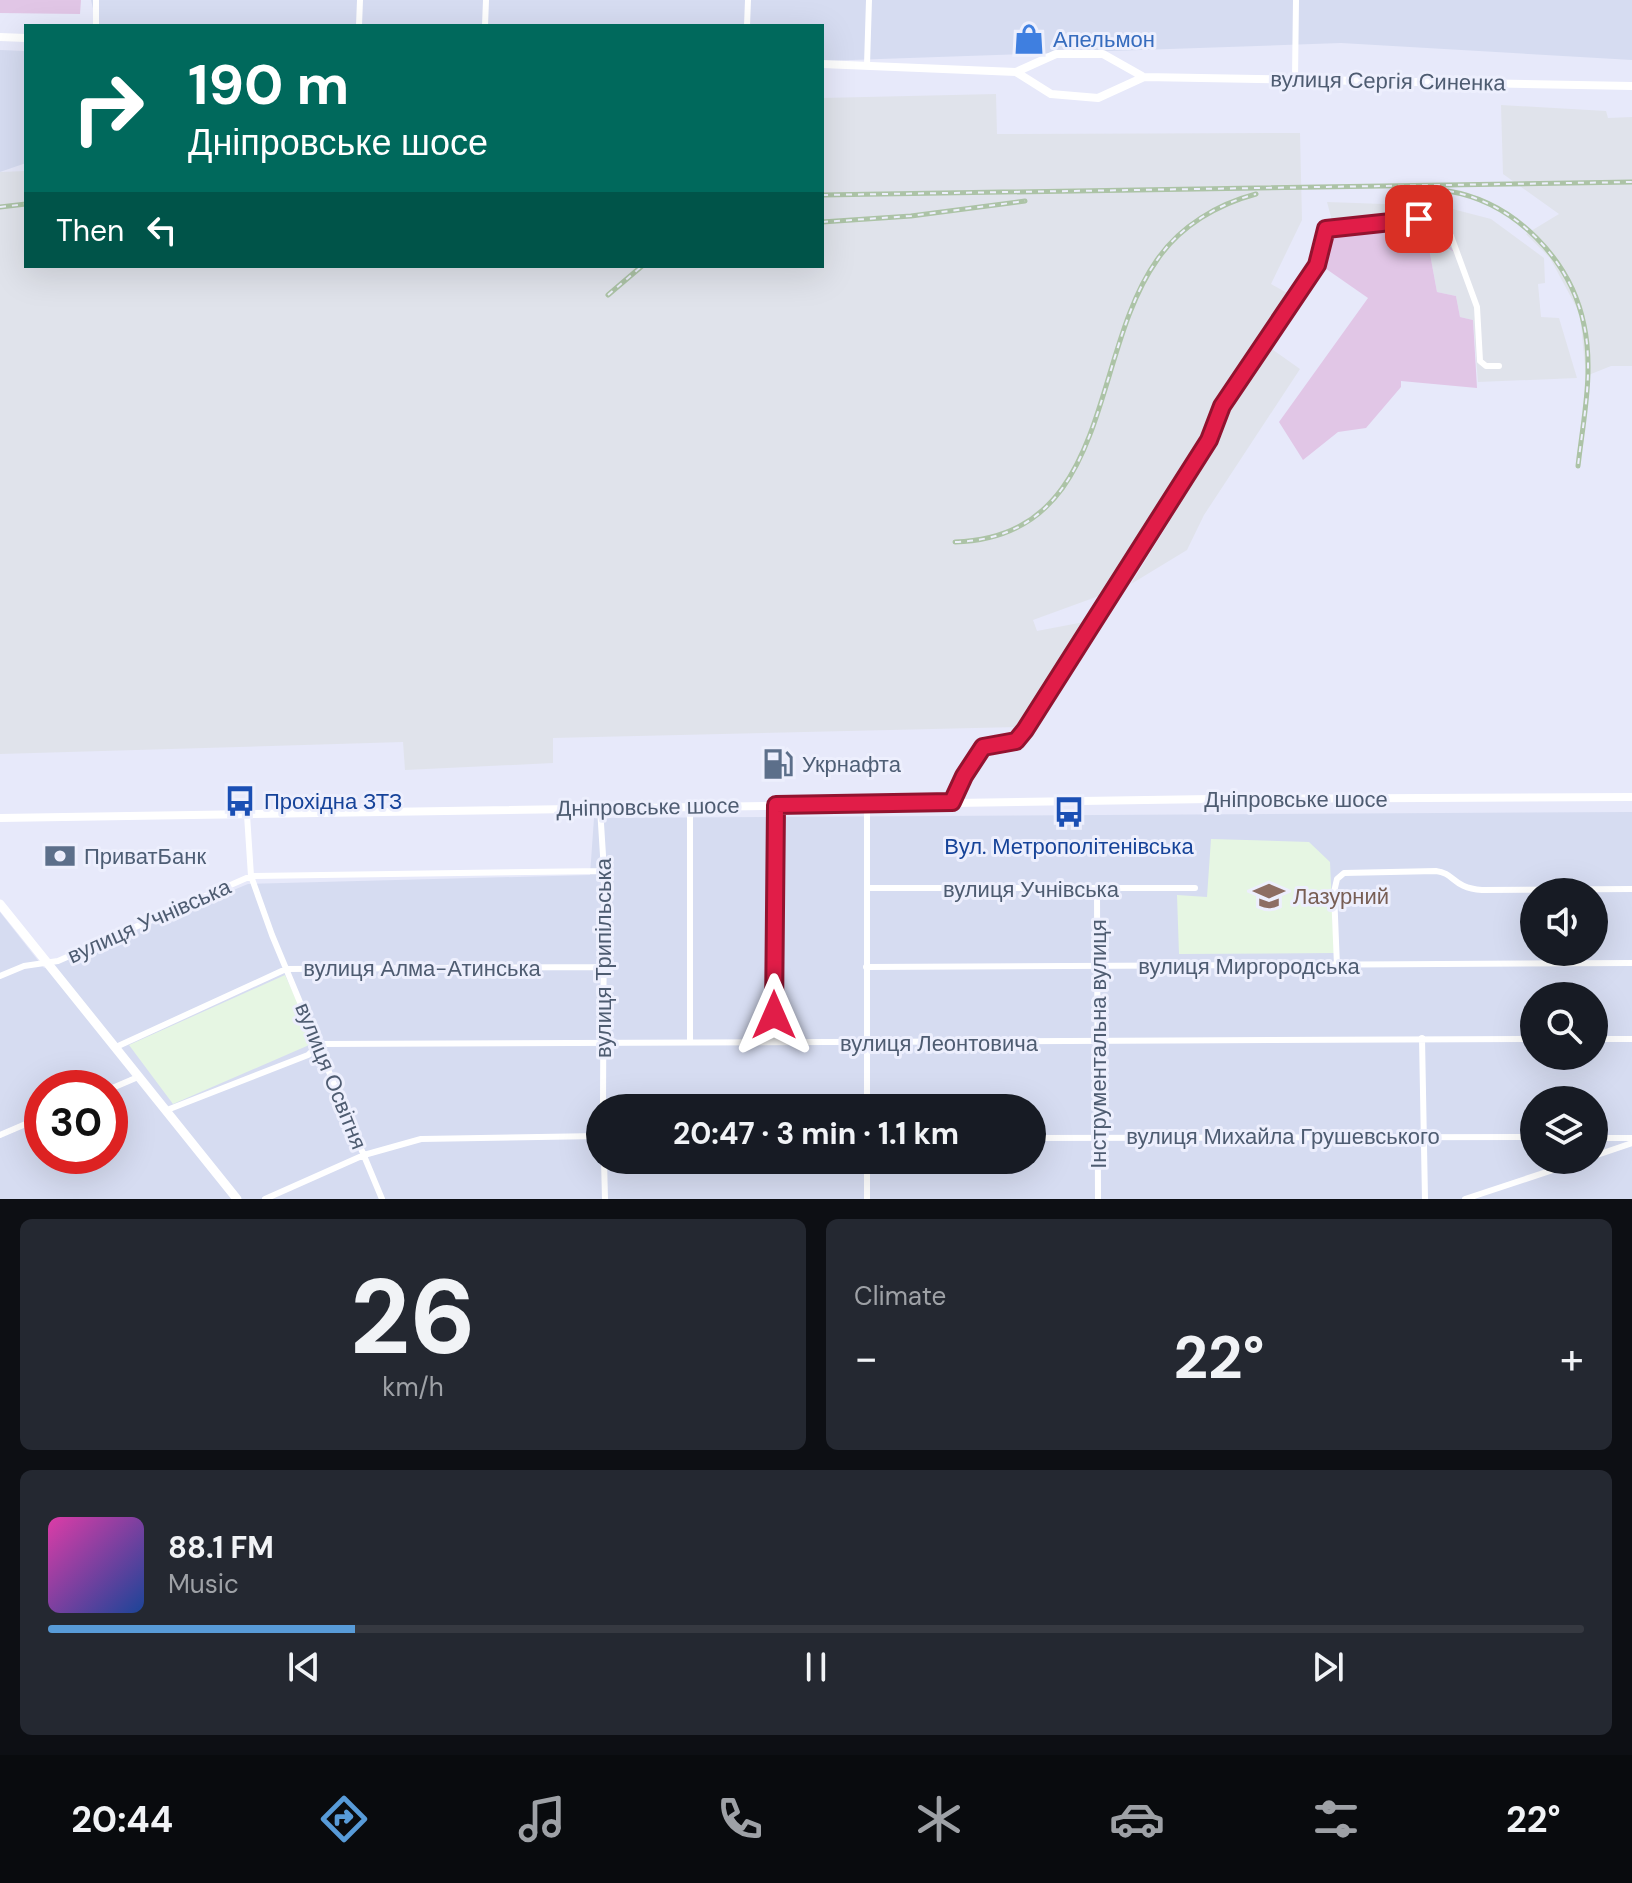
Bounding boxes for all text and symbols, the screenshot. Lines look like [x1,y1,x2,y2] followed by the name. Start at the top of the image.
[1012,22,1046,56] shop icon: Апельмон
[1053,25,1155,54] place label: Апельмон
[188,48,349,121] text: 190 m
[56,56,160,160] icon: right
[1270,64,1507,98] street label: вулиця Сергія Синенка
[188,119,488,166] text: Дніпровське шосе
[1385,185,1453,253] pin
[1397,197,1441,241] icon: arrive
[140,208,184,252] icon: left
[56,211,124,250] text: Then
[761,747,795,781] fuel station icon: Укрнафта
[802,750,902,779] place label: Укрнафта
[223,784,257,818] bus stop icon: Прохідна ЗТЗ
[1204,785,1388,814] street label: Дніпровське шосе
[264,787,402,816] place label: Прохідна ЗТЗ
[556,791,740,823] street label: Дніпровське шосе
[1052,795,1086,829] bus stop icon: Вул. Метрополітенівська
[944,832,1194,861] place label: Вул. Метрополітенівська
[43,839,77,873] bank icon: ПриватБанк
[84,842,206,871] place label: ПриватБанк
[589,857,618,1058] street label: вулиця Трипільська
[63,872,236,970] street label: вулиця Учнівська
[943,875,1120,904] street label: вулиця Учнівська
[1520,878,1608,1174] map controls
[1520,878,1608,966] button: sound
[1252,879,1286,913] school or university icon: Лазурний
[1293,882,1389,911] place label: Лазурний
[1084,919,1113,1169] street label: Інструментальна вулиця
[1138,952,1360,981] street label: вулиця Миргородська
[303,954,542,983] street label: вулиця Алма-Атинська
[732,973,816,1057] position arrow
[1520,982,1608,1070] button: search
[288,998,374,1154] street label: вулиця Освітня
[840,1029,1039,1058] street label: вулиця Леонтовича
[24,1070,128,1174] speed limit sign: 30
[1520,1086,1608,1174] button: layers
[673,1114,959,1153] text: 20:47 · 3 min · 1.1 km
[1126,1122,1440,1151] street label: вулиця Михайла Грушевського
[350,1250,476,1385] text: 26
[854,1279,946,1313] text: Climate
[1173,1318,1265,1397] text: 22°
[854,1329,878,1387] text: −
[1560,1329,1584,1387] text: +
[382,1370,444,1404] text: km/h
[168,1528,274,1567] text: 88.1 FM
[168,1567,239,1601] text: Music
[282,1645,326,1689] icon: previous
[794,1645,838,1689] icon: pause
[1306,1645,1350,1689] icon: next
[316,1791,372,1847] icon: directions
[514,1791,570,1847] icon: music
[712,1791,768,1847] icon: phone
[911,1791,967,1847] icon: climate
[1109,1791,1165,1847] icon: car
[1308,1791,1364,1847] icon: filters
[71,1796,173,1843] text: 20:44
[1506,1796,1561,1843] text: 22°

